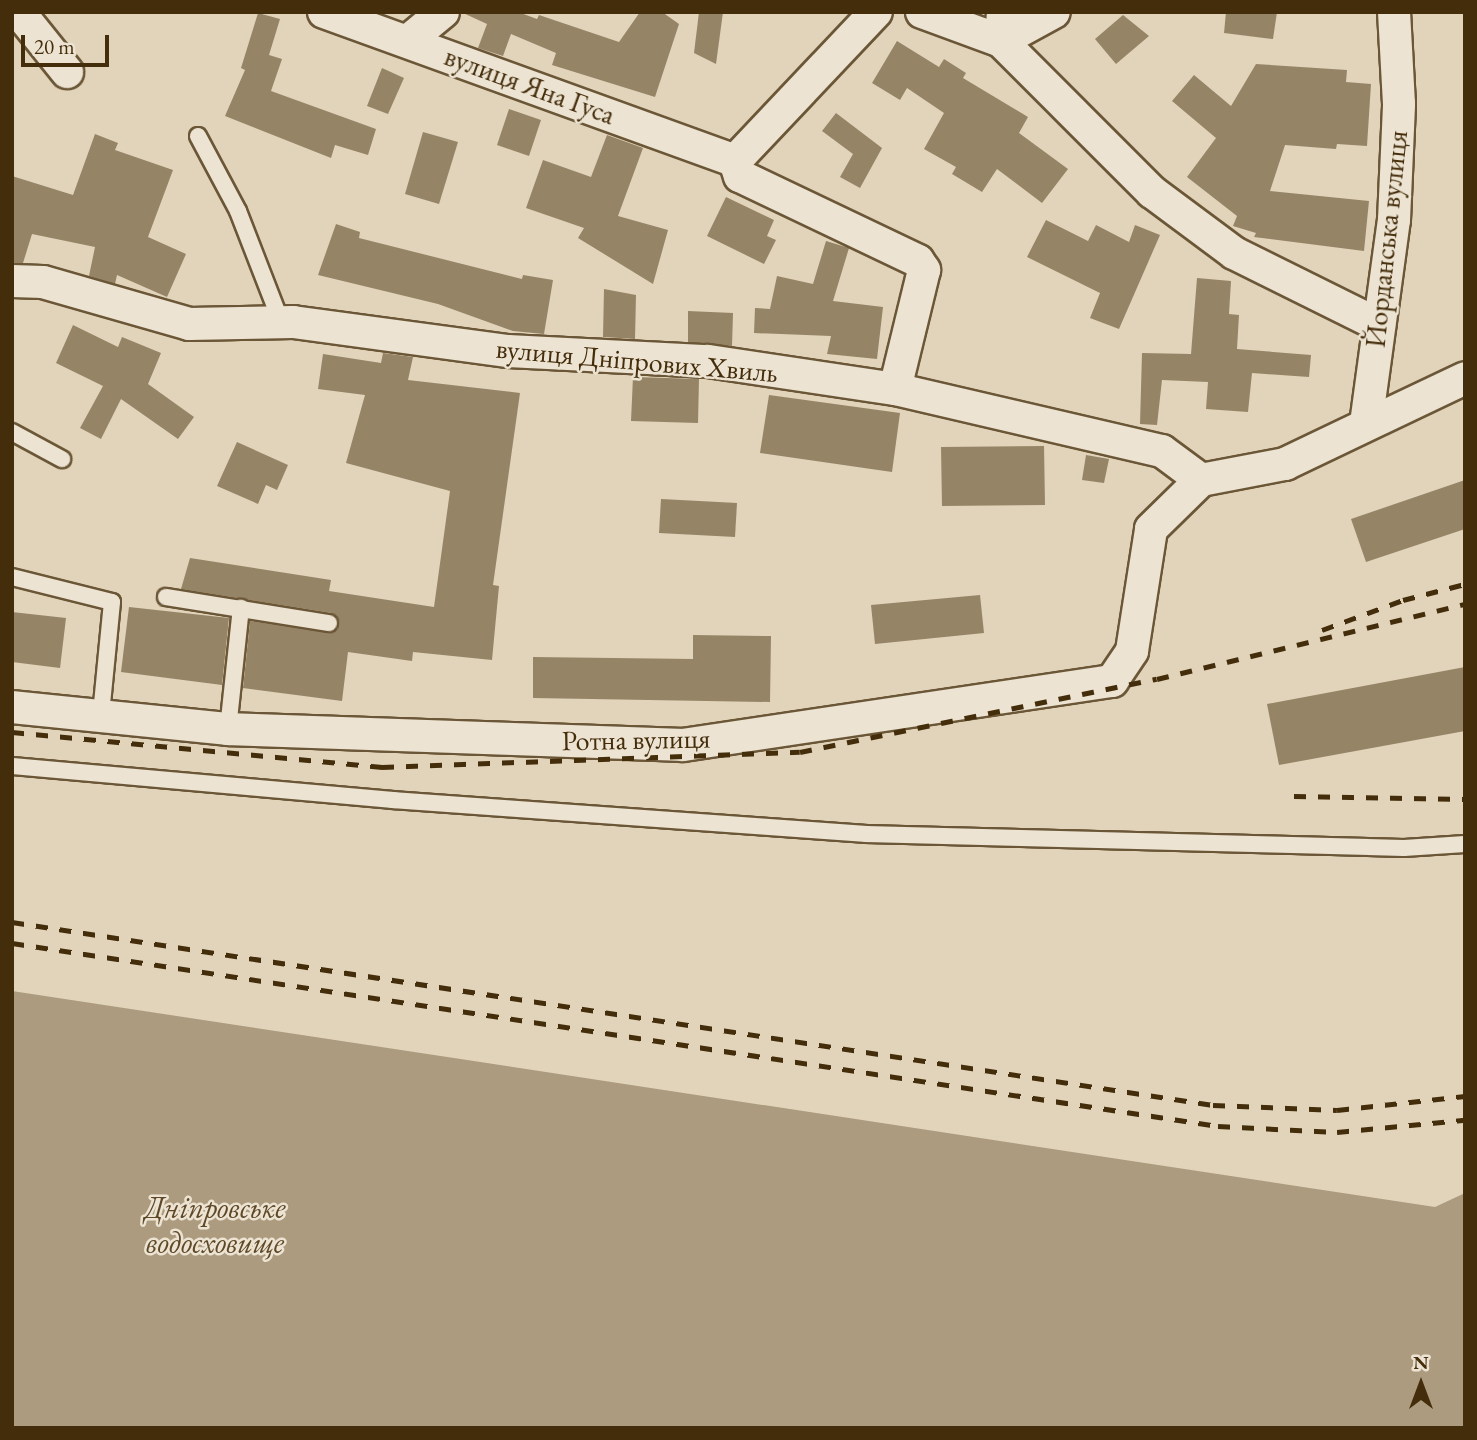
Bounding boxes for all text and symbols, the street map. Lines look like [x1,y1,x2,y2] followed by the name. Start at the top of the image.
[24,21,112,65] scale bar
[34,33,75,60] text: 20 m
[440,39,620,131] street label: вулиця Яна Гуса
[1358,129,1414,349] street label: Йорданська вулиця
[495,331,779,389] street label: вулиця Дніпрових Хвиль
[561,721,711,757] street label: Ротна вулиця
[144,1190,286,1260] water label: Дніпровське водосховище
[1386,1349,1456,1419] north arrow
[1413,1350,1429,1375] text: N

